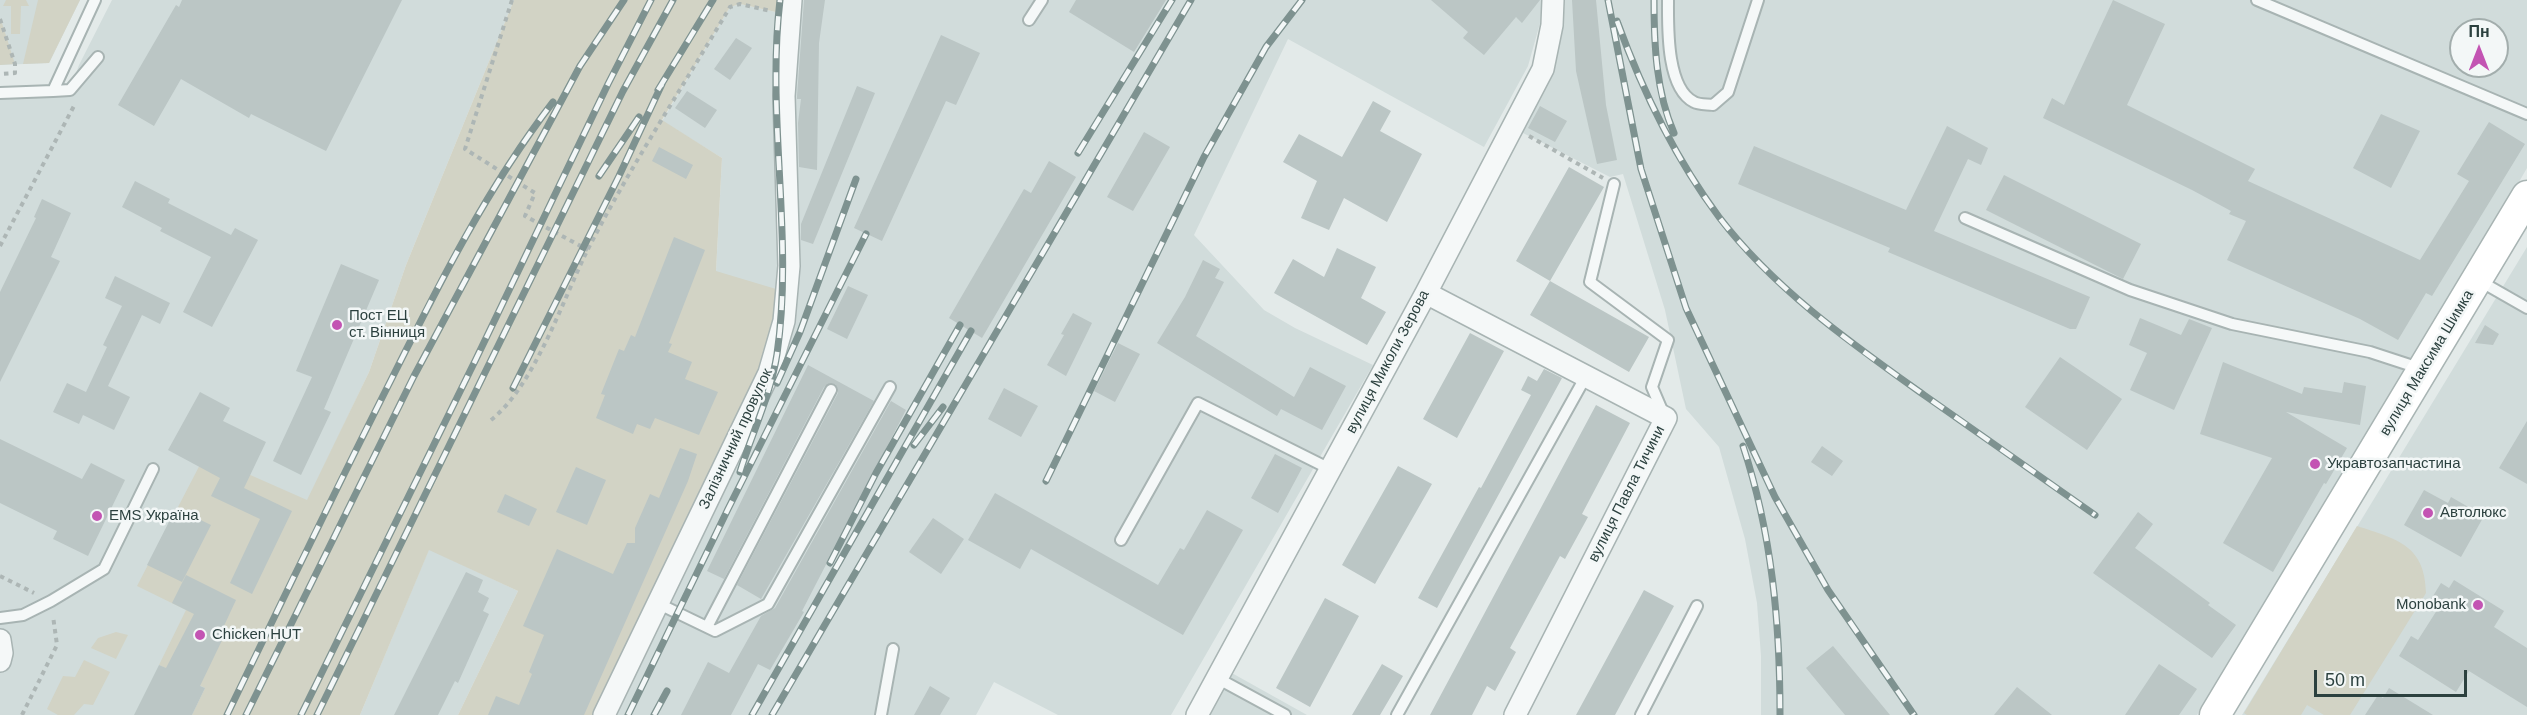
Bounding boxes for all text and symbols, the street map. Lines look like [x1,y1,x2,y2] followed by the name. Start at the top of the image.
[2449,18,2509,78] north arrow
[2468,23,2490,40] text: Пн
[1343,287,1433,437] street label: вулиця Миколи Зерова
[2376,287,2478,439] street label: вулиця Максима Шимка
[349,307,425,342] place label: Пост ЕЦ ст. Вінниця
[330,318,344,332] marker: Пост ЕЦ ст. Вінниця
[695,366,777,512] street label: Залізничний провулок
[1585,423,1669,565] street label: вулиця Павла Тичини
[2327,455,2460,473] place label: Укравтозапчастина
[2308,457,2322,471] marker: Укравтозапчастина
[2440,504,2507,522] place label: Автолюкс
[2421,506,2435,520] marker: Автолюкс
[109,507,199,525] place label: EMS Україна
[90,509,104,523] marker: EMS Україна
[2396,596,2466,614] place label: Monobank
[2471,598,2485,612] marker: Monobank
[212,626,301,644] place label: Chicken HUT
[193,628,207,642] marker: Chicken HUT
[2317,658,2470,696] scale bar
[2325,670,2365,690] text: 50 m

